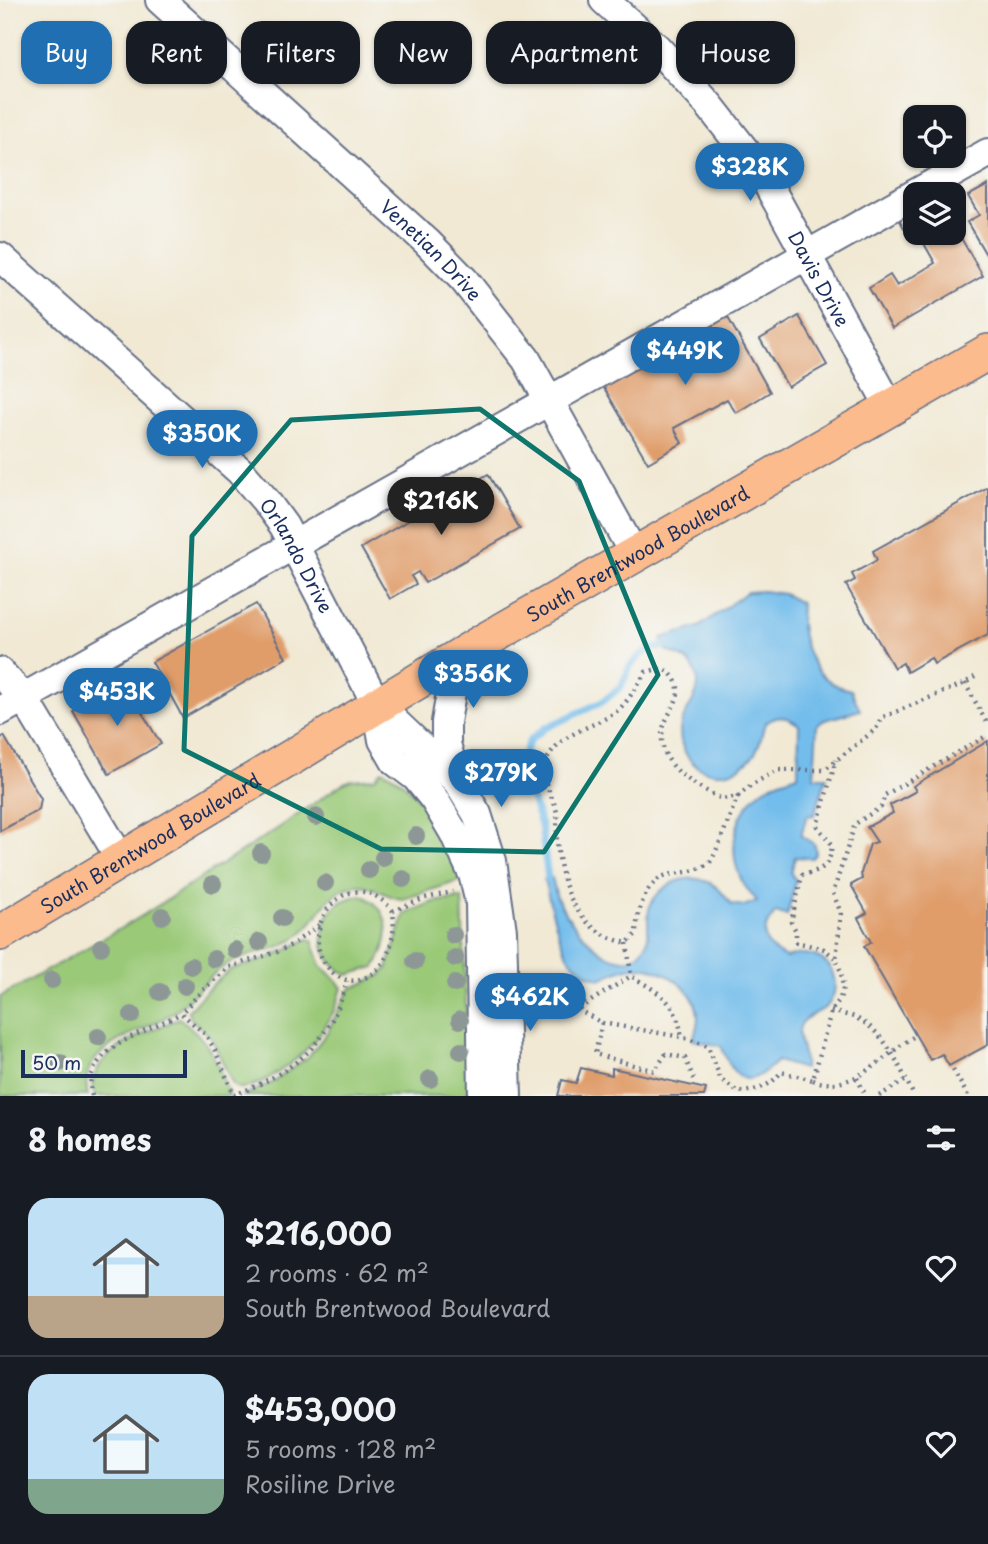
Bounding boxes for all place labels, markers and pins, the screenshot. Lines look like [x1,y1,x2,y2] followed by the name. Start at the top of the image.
[701,144,799,203] pin: $328K
[636,328,734,387] pin: $449K
[153,410,251,470] pin: $350K
[392,477,490,537] pin: $216K
[424,650,522,710] pin: $356K
[68,668,166,728] pin: $453K
[452,750,550,809] pin: $279K
[481,974,579,1033] pin: $462K

